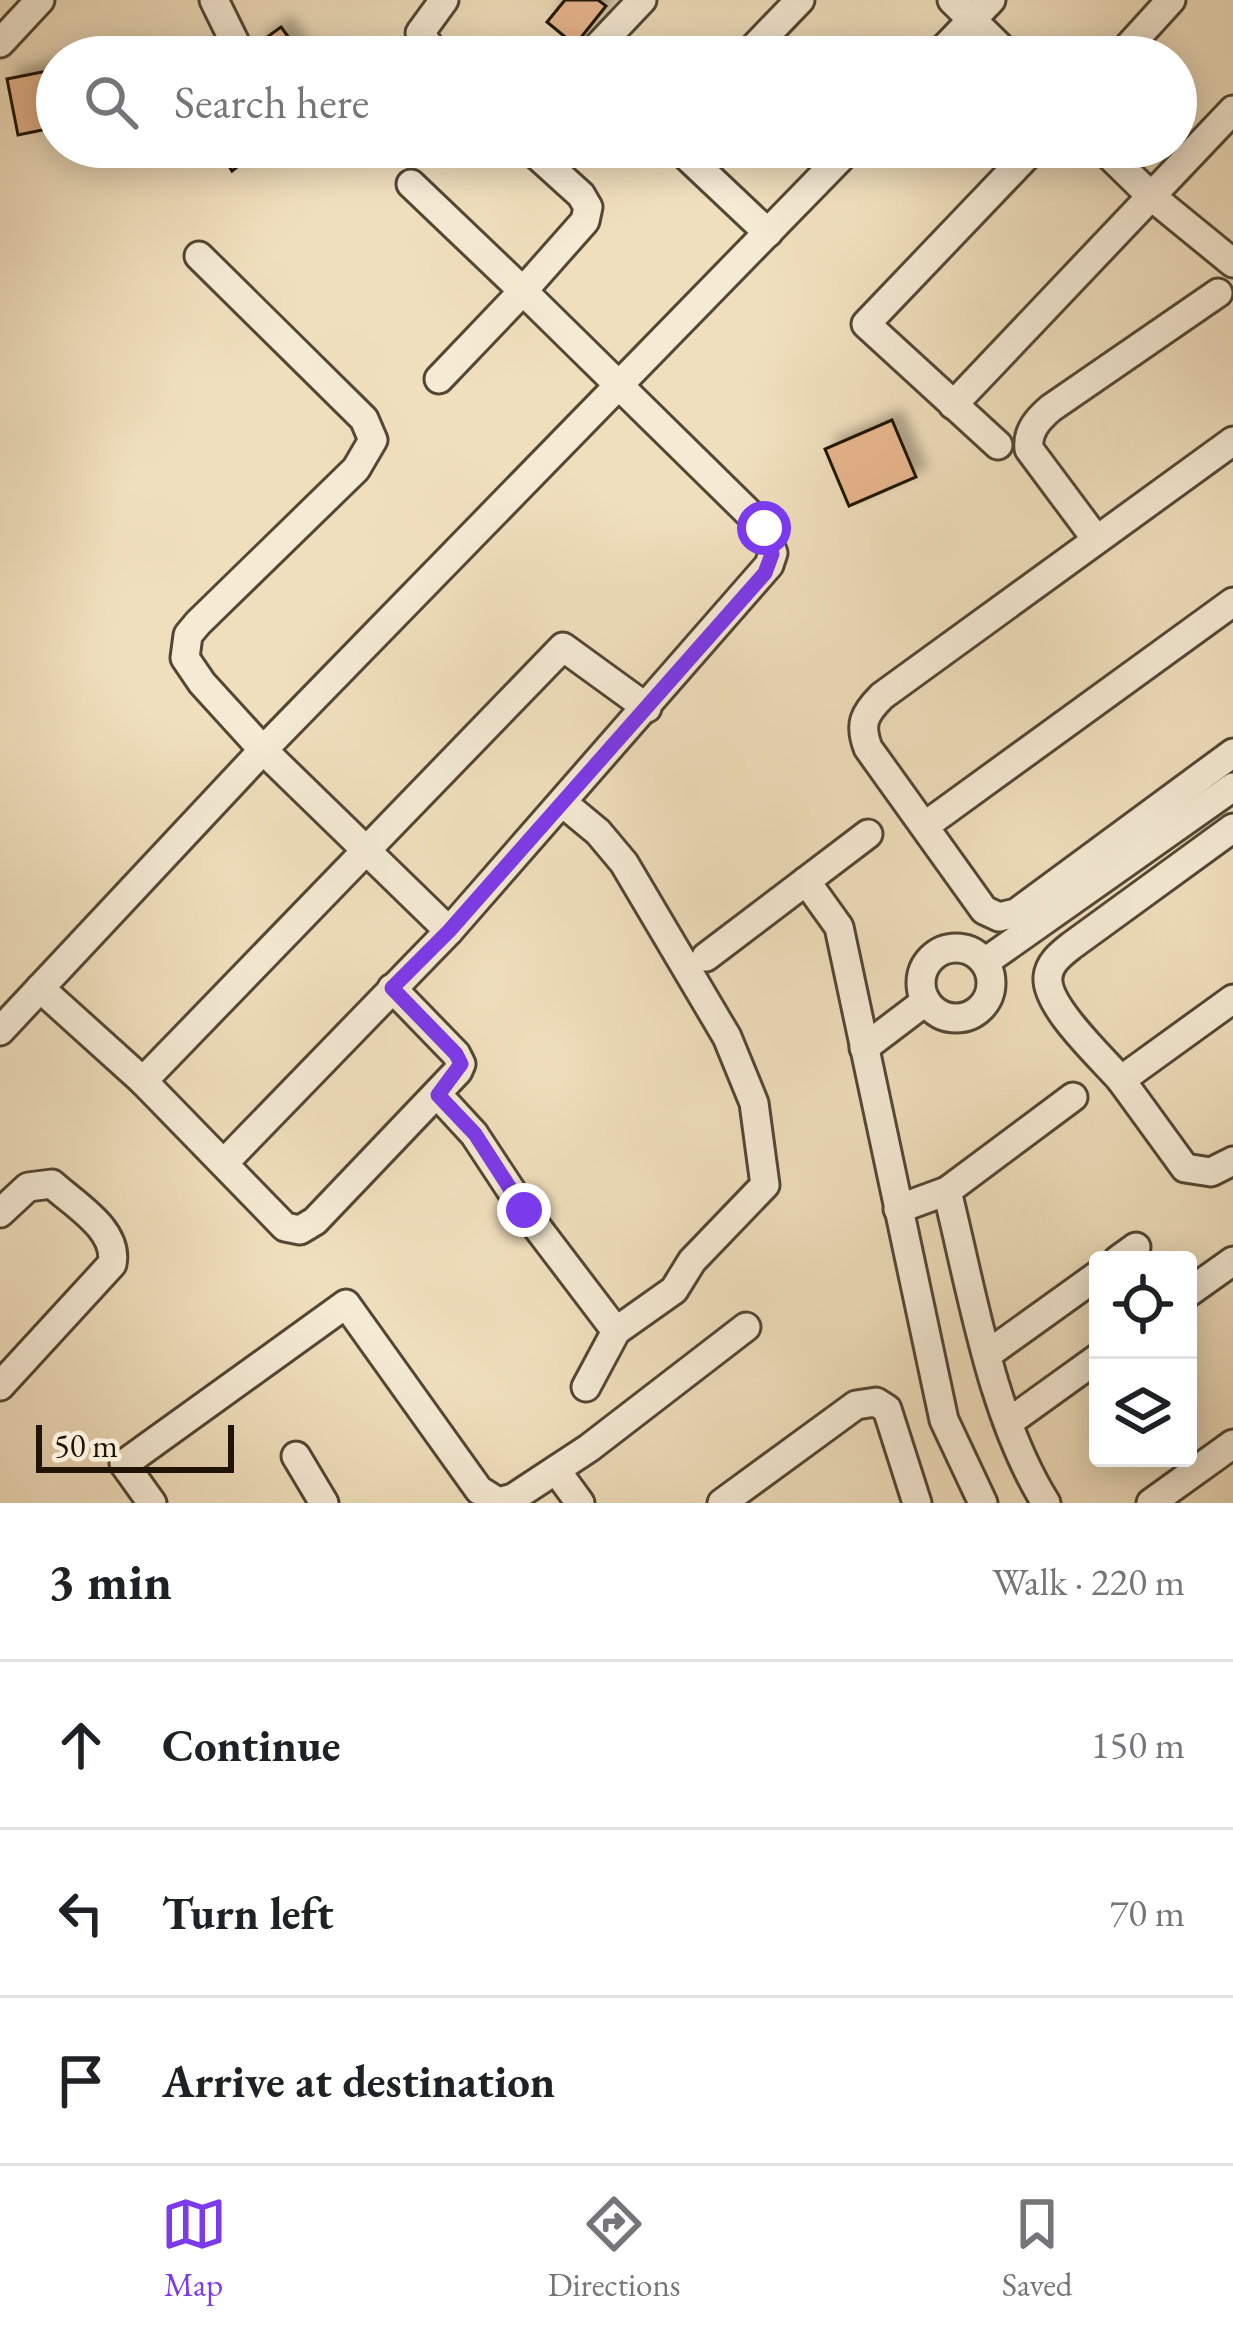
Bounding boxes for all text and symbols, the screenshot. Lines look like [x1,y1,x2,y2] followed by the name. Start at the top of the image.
[36,36,1197,168] search box
[78,69,144,135] icon: search
[174,73,369,131] text: Search here
[737,501,791,555] route start
[497,1183,551,1237] route end
[1089,1251,1197,1467] map controls
[1089,1251,1197,1359] button: locate
[1089,1359,1197,1467] button: layers
[36,1419,234,1472] scale bar
[54,1424,118,1467] text: 50 m
[48,1548,172,1614] text: 3 min
[992,1556,1185,1607] text: Walk · 220 m
[48,1712,114,1778] icon: ahead
[162,1716,340,1774] text: Continue
[1091,1719,1185,1770] text: 150 m
[48,1880,114,1946] icon: left
[162,1884,334,1942] text: Turn left
[1109,1887,1185,1938] text: 70 m
[48,2048,114,2114] icon: arrive
[162,2052,555,2110] text: Arrive at destination
[161,2191,227,2306] tab: Map
[548,2191,681,2306] tab: Directions
[1002,2191,1072,2306] tab: Saved

